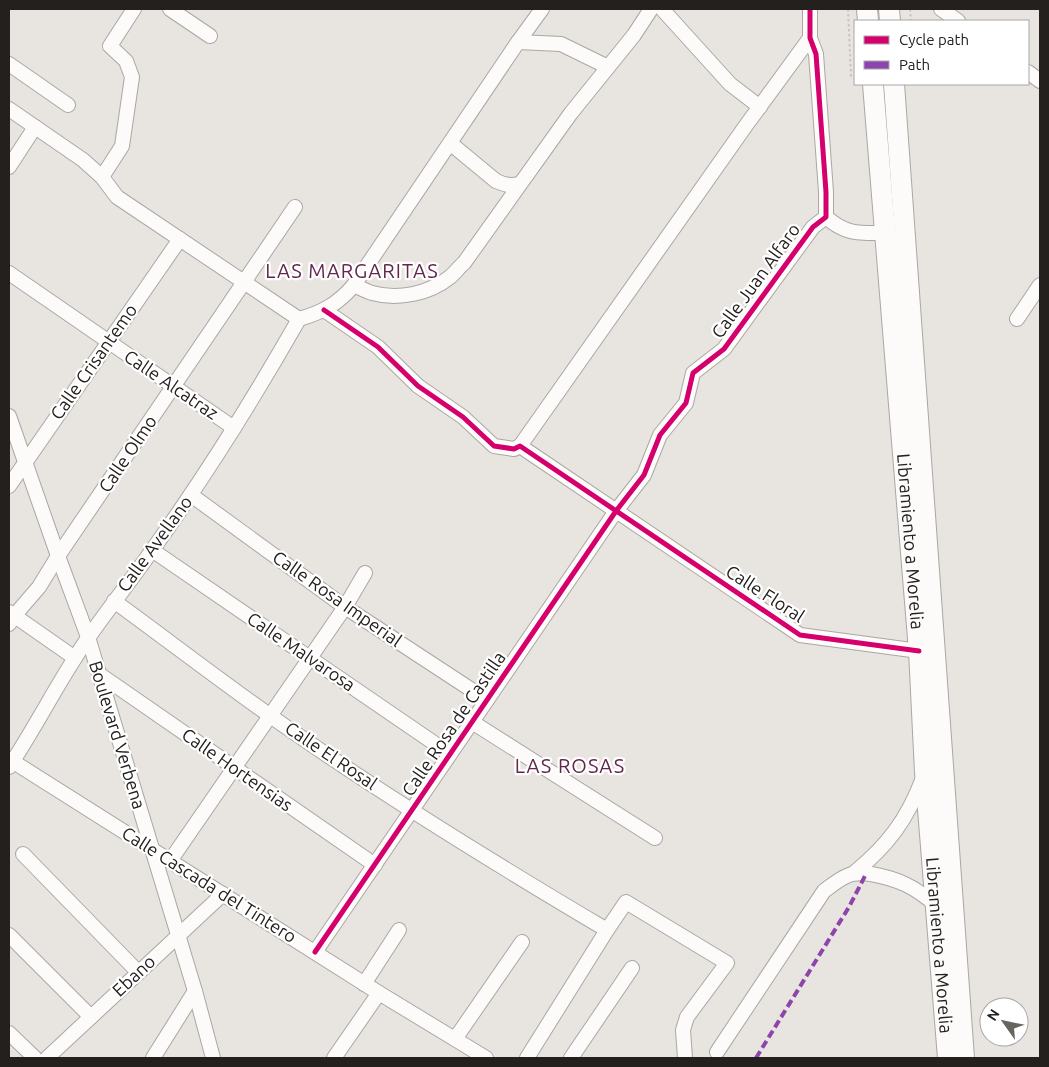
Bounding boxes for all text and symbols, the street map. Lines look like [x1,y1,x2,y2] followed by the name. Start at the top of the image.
[854,20,1029,85] legend
[899,31,969,48] text: Cycle path
[899,56,930,73] text: Path
[707,219,803,341] street label: Calle Juan Alfaro
[265,259,439,282] district label: LAS MARGARITAS
[46,300,140,423] street label: Calle Crisantemo
[121,345,222,423] street label: Calle Alcatraz
[94,411,160,496] street label: Calle Olmo
[894,453,928,630] street label: Libramiento a Morelia
[113,492,196,595] street label: Calle Avellano
[269,546,406,650] street label: Calle Rosa Imperial
[723,560,809,626] street label: Calle Floral
[244,608,359,695] street label: Calle Malvarosa
[397,648,509,799] street label: Calle Rosa de Castilla
[86,658,150,811] street label: Boulevard Verbena
[282,717,381,793] street label: Calle El Rosal
[179,724,297,815] street label: Calle Hortensias
[515,754,625,777] district label: LAS ROSAS
[119,822,301,946] street label: Calle Cascada del Tintero
[923,856,957,1034] street label: Libramiento a Morelia
[108,951,159,1000] street label: Ebano
[979,997,1029,1047] north arrow
[984,1006,1003,1024] text: N

